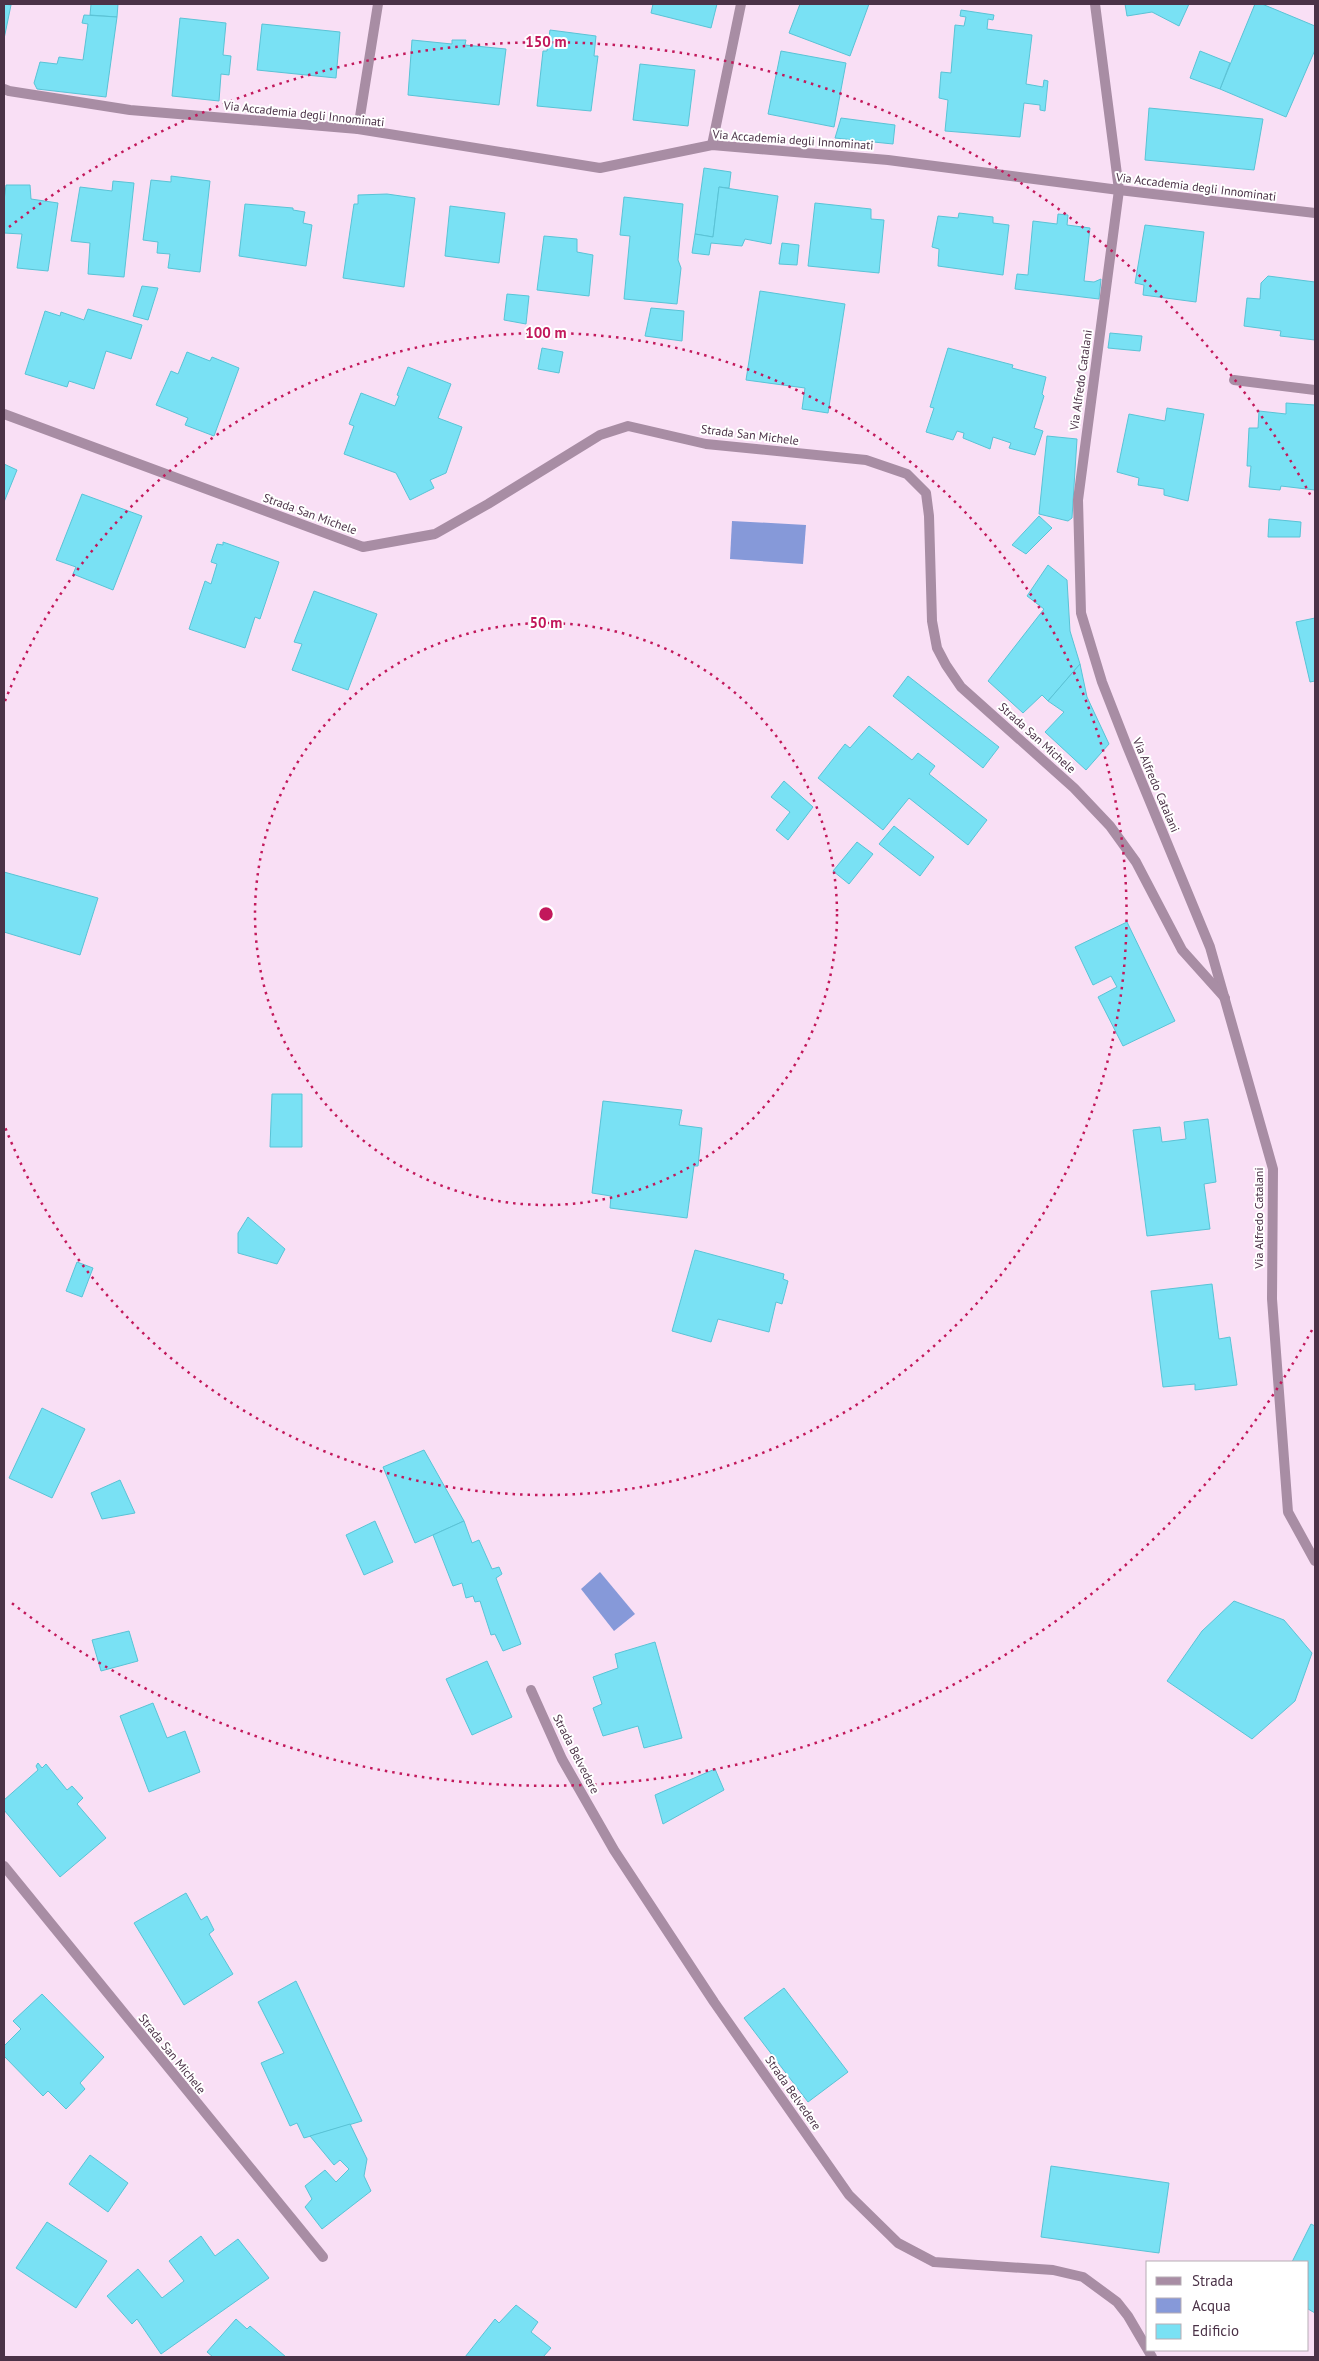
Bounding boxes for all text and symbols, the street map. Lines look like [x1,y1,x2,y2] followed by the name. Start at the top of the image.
[525,32,567,51] text: 150 m
[222,98,385,129] street label: Via Accademia degli Innominati
[711,126,874,153] street label: Via Accademia degli Innominati
[1114,169,1277,204] street label: Via Accademia degli Innominati
[525,323,567,342] text: 100 m
[1066,329,1095,432] street label: Via Alfredo Catalani
[700,421,800,448] street label: Strada San Michele
[261,490,359,537] street label: Strada San Michele
[530,613,562,632] text: 50 m
[996,699,1079,776] street label: Strada San Michele
[1129,734,1183,834] street label: Via Alfredo Catalani
[537,905,555,923] centre of rings
[1251,1167,1266,1270] street label: Via Alfredo Catalani
[550,1712,603,1796] street label: Strada Belvedere
[136,2011,209,2097] street label: Strada San Michele
[762,2053,825,2133] street label: Strada Belvedere
[1146,2261,1309,2351] legend
[1192,2271,1233,2290] text: Strada
[1192,2296,1231,2315] text: Acqua
[1192,2321,1239,2340] text: Edificio

